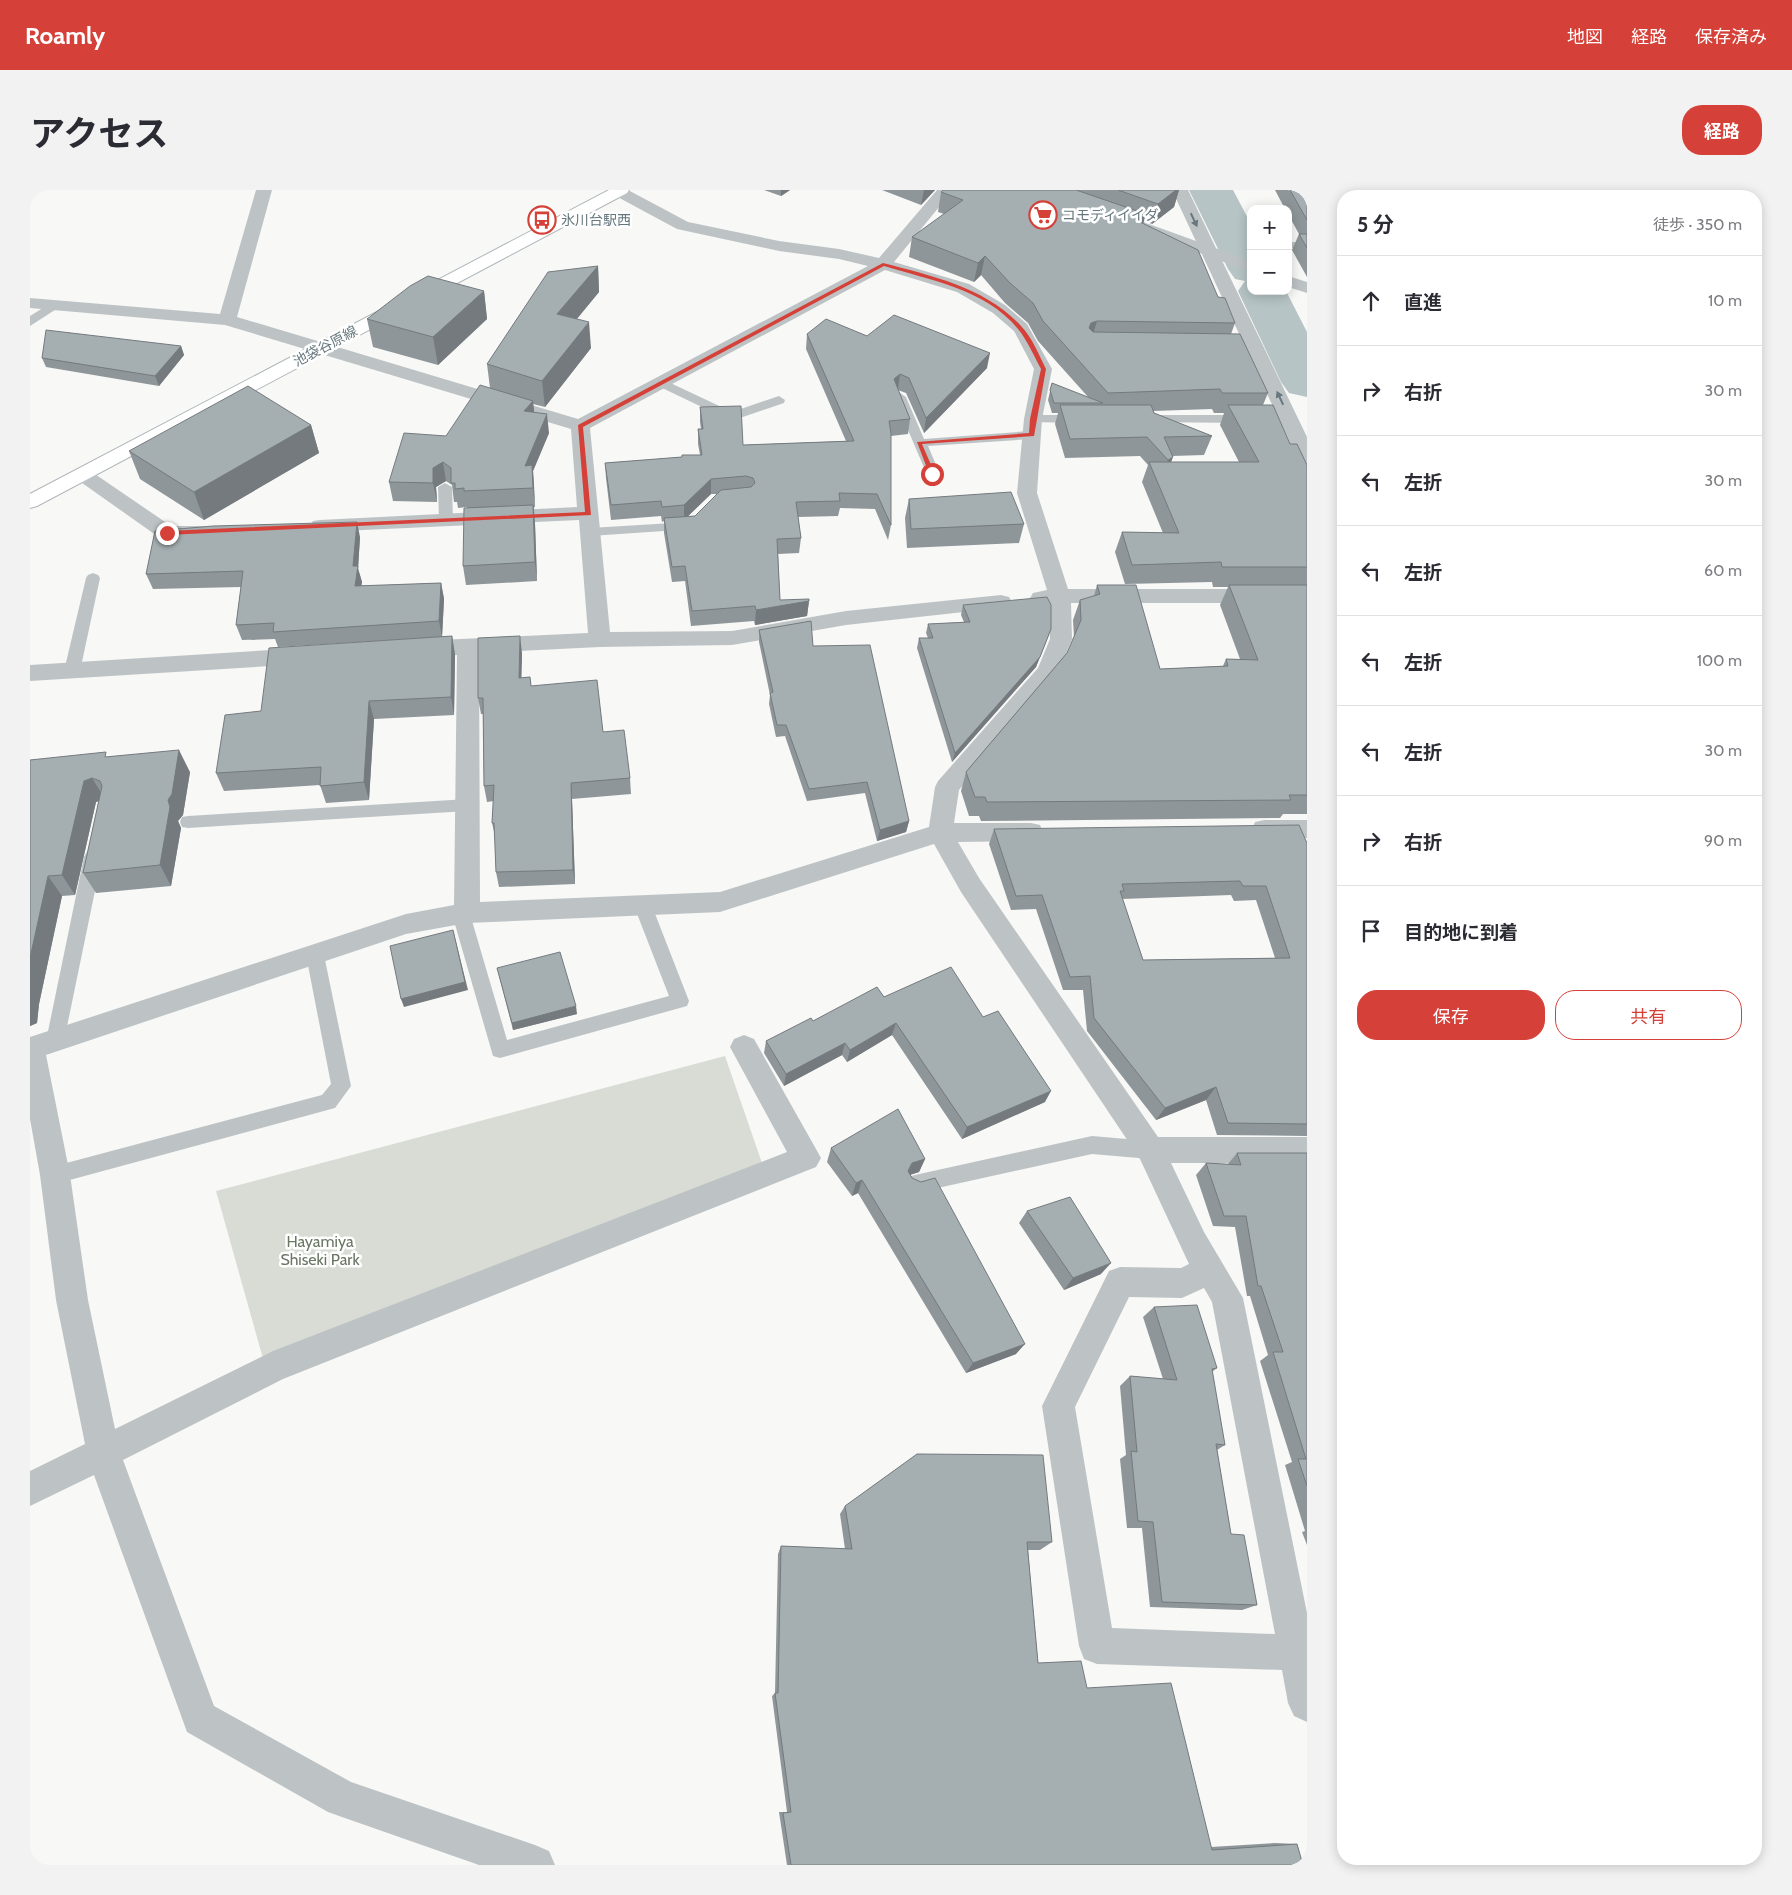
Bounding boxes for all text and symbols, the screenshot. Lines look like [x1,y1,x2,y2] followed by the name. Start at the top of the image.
[25,21,105,50] text: Roamly
[1567,26,1603,48] text: 地図
[1631,26,1667,48] text: 経路
[1695,26,1767,48] text: 保存済み
[1682,105,1762,155] button: 経路
[30,112,168,155] text: アクセス
[1028,200,1058,230] supermarket icon: コモディイイダ
[527,205,557,235] bus stop icon: 氷川台駅西
[1247,205,1292,295] map controls
[1247,205,1292,250] button: +
[1062,206,1158,224] place label: コモディイイダ
[561,211,631,229] place label: 氷川台駅西
[1357,212,1394,237] text: 5 分
[1190,213,1198,227] one-way arrow
[1653,215,1742,234] text: 徒歩 · 350 m
[1247,250,1292,295] button: −
[1357,287,1385,315] icon: ahead
[1404,291,1442,314] text: 直進
[1708,291,1742,310] text: 10 m
[290,322,360,370] street label: 池袋谷原線
[1357,377,1385,405] icon: right
[1404,381,1442,404] text: 右折
[1705,381,1742,400] text: 30 m
[1275,391,1283,405] one-way arrow
[921,463,944,486] route start
[1357,467,1385,495] icon: left
[1404,471,1442,494] text: 左折
[1705,471,1742,490] text: 30 m
[156,522,179,545] route end
[1357,557,1385,585] icon: left
[1404,561,1442,584] text: 左折
[1704,561,1742,580] text: 60 m
[1357,647,1385,675] icon: left
[1404,651,1442,674] text: 左折
[1697,651,1742,670] text: 100 m
[1357,737,1385,765] icon: left
[1404,741,1442,764] text: 左折
[1705,741,1742,760] text: 30 m
[1357,827,1385,855] icon: right
[1404,831,1442,854] text: 右折
[1704,831,1742,850] text: 90 m
[1357,917,1385,945] icon: arrive
[1404,921,1518,944] text: 目的地に到着
[1357,990,1545,1040] button: 保存
[1555,990,1742,1040] button: 共有
[280,1232,360,1269] park label: Hayamiya Shiseki Park

